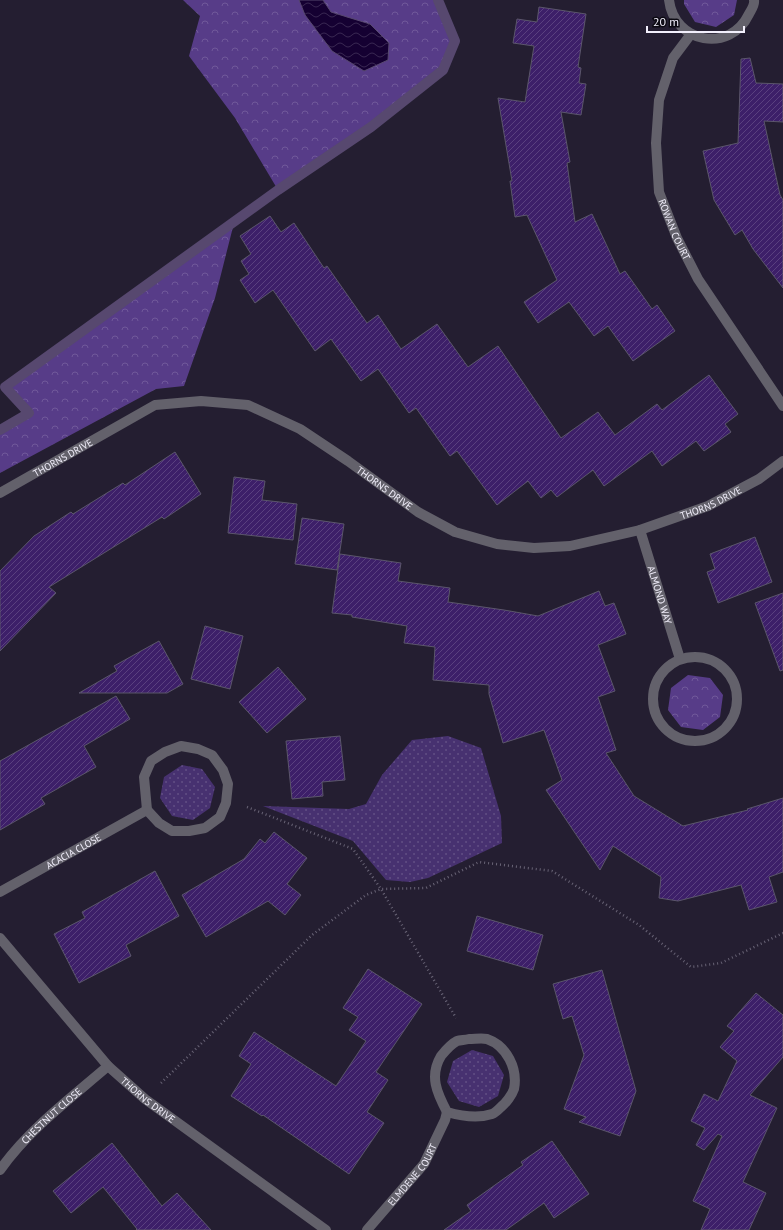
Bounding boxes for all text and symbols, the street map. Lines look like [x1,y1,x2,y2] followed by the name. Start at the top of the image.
[647,8,744,34] scale bar
[653,14,679,29] text: 20 m
[656,197,694,262] street label: ROWAN COURT
[31,435,95,479] street label: THORNS DRIVE
[354,463,415,513] street label: THORNS DRIVE
[678,483,744,522] street label: THORNS DRIVE
[645,564,675,626] street label: ALMOND WAY
[43,830,103,872] street label: ACACIA CLOSE
[118,1074,178,1125] street label: THORNS DRIVE
[18,1085,84,1146] street label: CHESTNUT CLOSE
[385,1141,440,1208] street label: ELMDENE COURT

